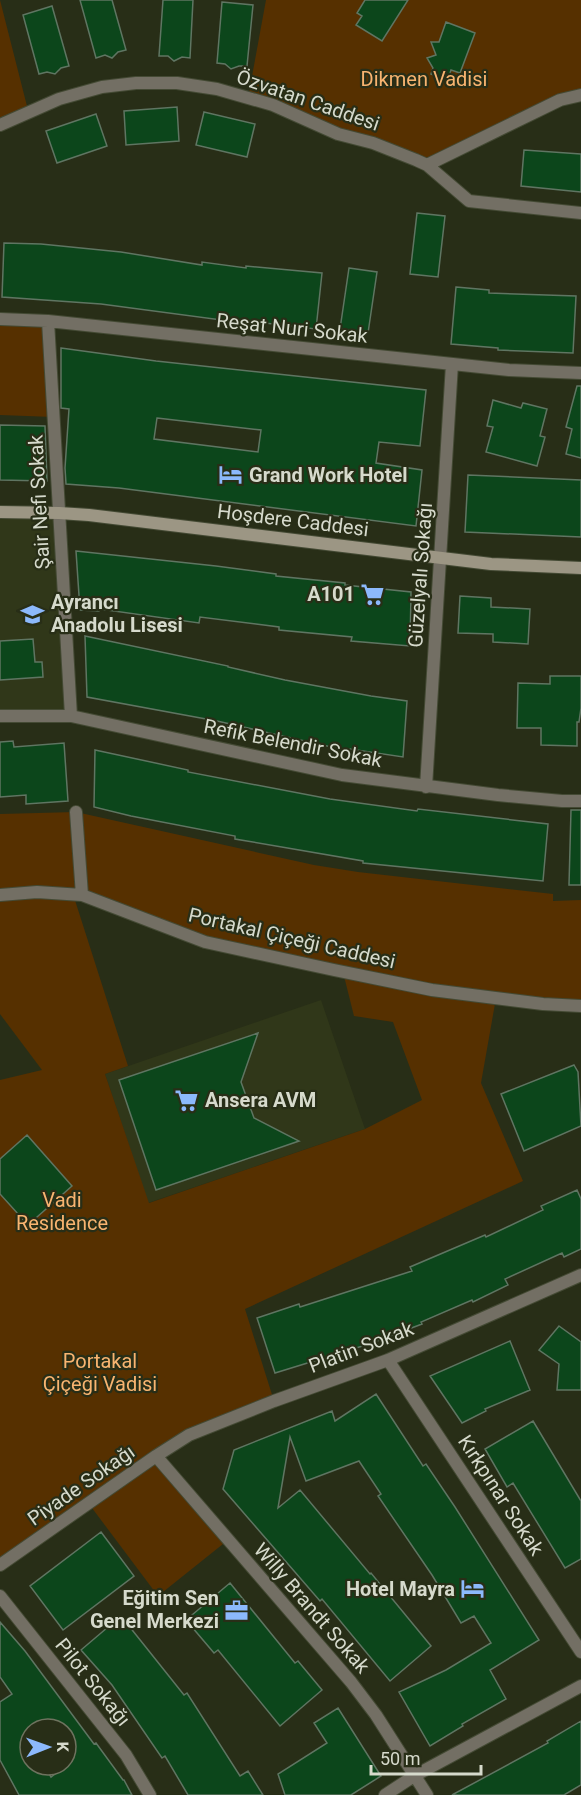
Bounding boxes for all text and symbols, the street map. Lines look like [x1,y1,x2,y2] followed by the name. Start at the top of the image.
[233,64,383,136] street label: Özvatan Caddesi
[361,67,487,91] park label: Dikmen Vadisi
[215,308,370,348] street label: Reşat Nuri Sokak
[23,433,55,570] street label: Şair Nefi Sokak
[218,462,244,488] hotel icon: Grand Work Hotel
[249,463,408,487] place label: Grand Work Hotel
[216,499,370,541] street label: Hoşdere Caddesi
[403,502,437,648] street label: Güzelyalı Sokağı
[360,581,386,607] supermarket icon: A101
[307,582,355,606] place label: A101
[51,590,183,637] place label: Ayrancı Anadolu Lisesi
[20,601,46,627] school or university icon: Ayrancı Anadolu Lisesi
[202,714,385,772] street label: Refik Belendir Sokak
[186,902,398,974] street label: Portakal Çiçeği Caddesi
[174,1087,200,1113] supermarket icon: Ansera AVM
[205,1088,316,1112] place label: Ansera AVM
[16,1188,108,1235] park label: Vadi Residence
[305,1316,418,1378] street label: Platin Sokak
[43,1349,157,1396] park label: Portakal Çiçeği Vadisi
[453,1430,549,1560] street label: Kırkpınar Sokak
[23,1439,139,1531] street label: Piyade Sokağı
[249,1538,376,1679] street label: Willy Brandt Sokak
[460,1576,486,1602] hotel icon: Hotel Mayra
[346,1577,455,1601] place label: Hotel Mayra
[90,1586,219,1633] place label: Eğitim Sen Genel Merkezi
[224,1597,250,1623] office icon: Eğitim Sen Genel Merkezi
[50,1633,136,1731] street label: Pilot Sokağı
[18,1717,78,1777] north arrow
[371,1738,480,1776] scale bar
[53,1741,72,1753] text: K
[380,1748,420,1769] text: 50 m

